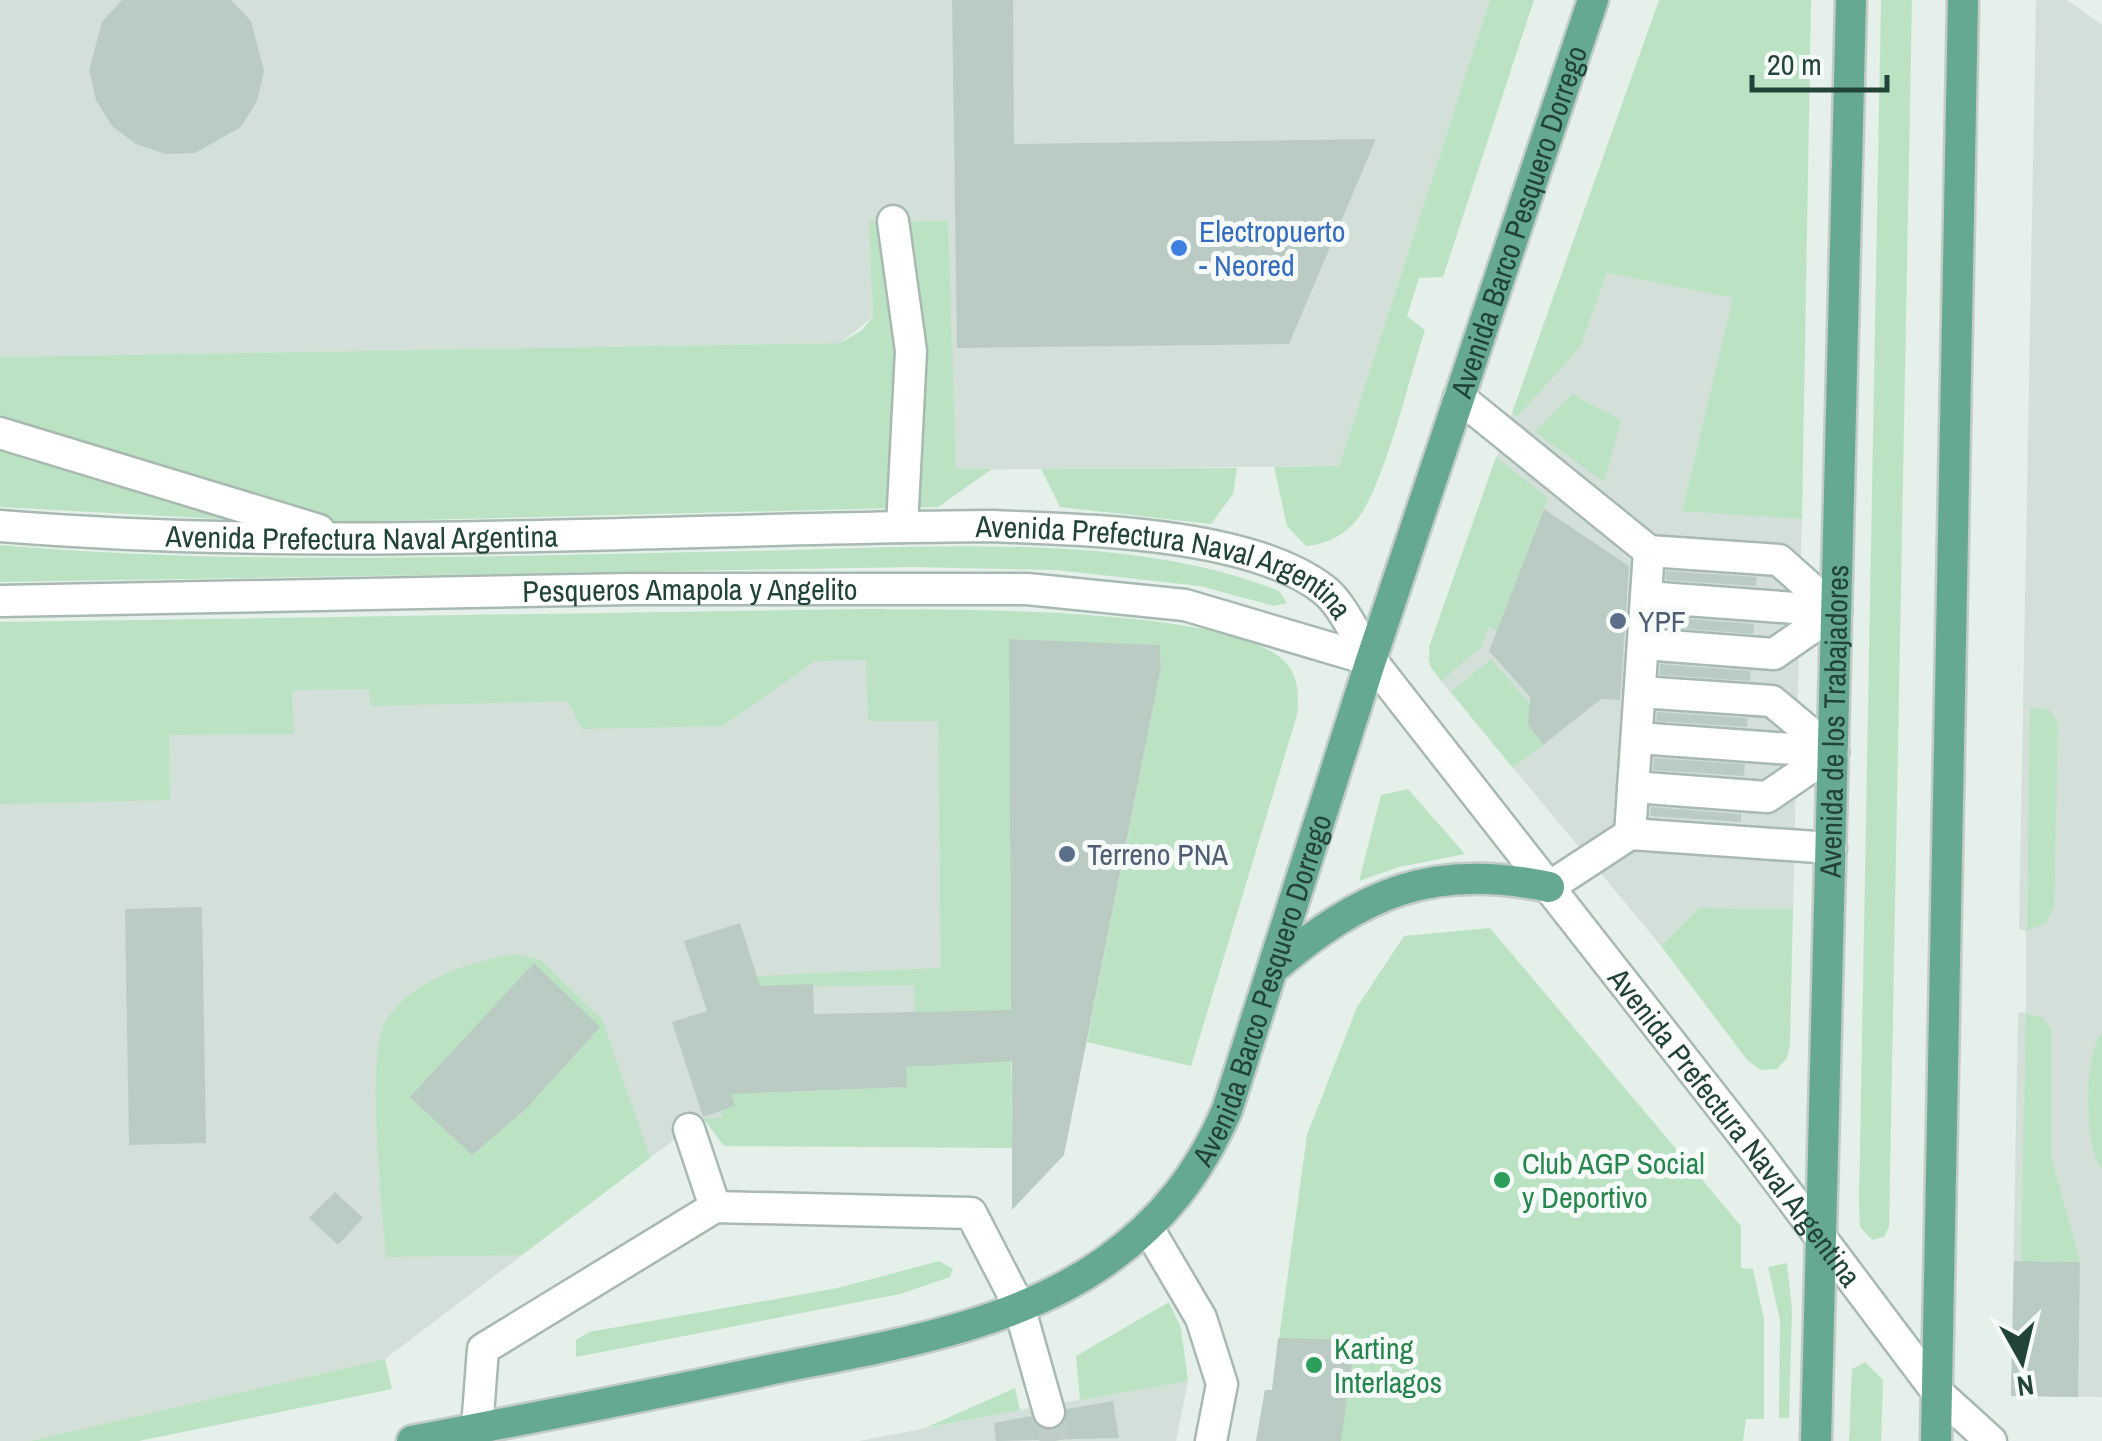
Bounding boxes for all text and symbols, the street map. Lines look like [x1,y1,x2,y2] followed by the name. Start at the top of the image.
[1752,30,1887,92] scale bar
[1440,40,1596,404] street label: Avenida Barco Pesquero Dorrego
[1767,44,1822,84] text: 20 m
[1199,211,1345,285] place label: Electropuerto - Neored
[1168,237,1190,259] marker: Electropuerto - Neored
[974,506,1362,627] street label: Avenida Prefectura Naval Argentina
[164,516,559,558] street label: Avenida Prefectura Naval Argentina
[1810,564,1857,879] street label: Avenida de los Trabajadores
[522,569,858,611] street label: Pesqueros Amapola y Angelito
[1638,601,1686,641] place label: YPF
[1607,610,1629,632] marker: YPF
[1182,809,1340,1174] street label: Avenida Barco Pesquero Dorrego
[1087,834,1228,874] place label: Terreno PNA
[1056,843,1078,865] marker: Terreno PNA
[1599,959,1871,1295] street label: Avenida Prefectura Naval Argentina
[1522,1143,1705,1217] place label: Club AGP Social y Deportivo
[1491,1169,1513,1191] marker: Club AGP Social y Deportivo
[1972,1311,2072,1411] north arrow
[1334,1328,1442,1402] place label: Karting Interlagos
[1303,1354,1325,1376] marker: Karting Interlagos
[2015,1366,2036,1406] text: N

